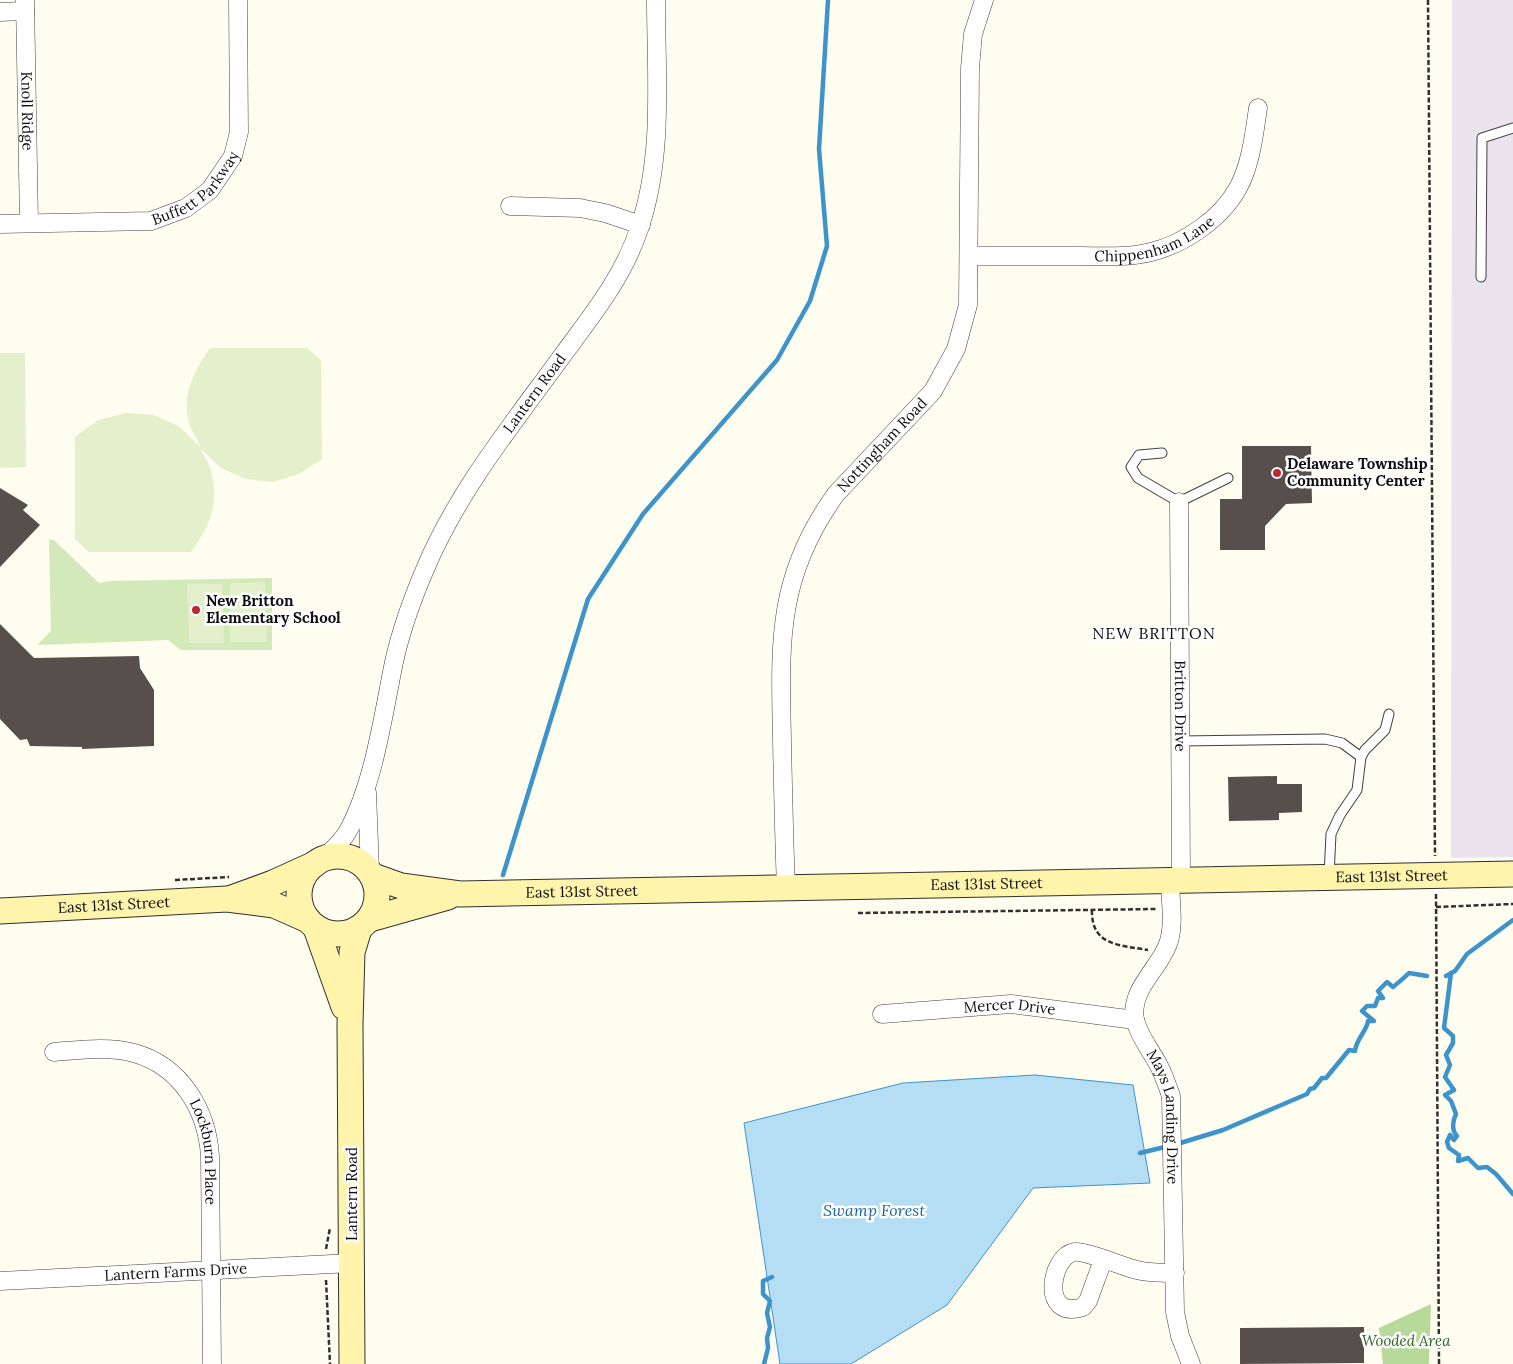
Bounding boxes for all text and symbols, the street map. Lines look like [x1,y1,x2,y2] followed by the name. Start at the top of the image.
[17,71,38,151] street label: Knoll Ridge
[149,150,243,229] street label: Buffett Parkway
[1094,212,1218,265] street label: Chippenham Lane
[498,350,570,437] street label: Lantern Road
[833,394,931,496] street label: Nottingham Road
[1287,454,1428,490] place label: Delaware Township Community Center
[1271,467,1283,479] marker: Delaware Township Community Center
[206,591,341,627] place label: New Britton Elementary School
[190,604,202,616] marker: New Britton Elementary School
[1092,623,1216,643] district label: NEW BRITTON
[1171,660,1190,752] street label: Britton Drive
[1335,865,1448,886] street label: East 131st Street
[930,873,1043,894] street label: East 131st Street
[525,881,638,902] street label: East 131st Street
[57,892,171,917] street label: East 131st Street
[963,994,1057,1019] street label: Mercer Drive
[1143,1046,1183,1185] street label: Mays Landing Drive
[186,1095,220,1205] street label: Lockburn Place
[342,1147,361,1241] street label: Lantern Road
[823,1200,925,1220] water label: Swamp Forest
[104,1258,248,1285] street label: Lantern Farms Drive
[1362,1331,1451,1350] park label: Wooded Area

